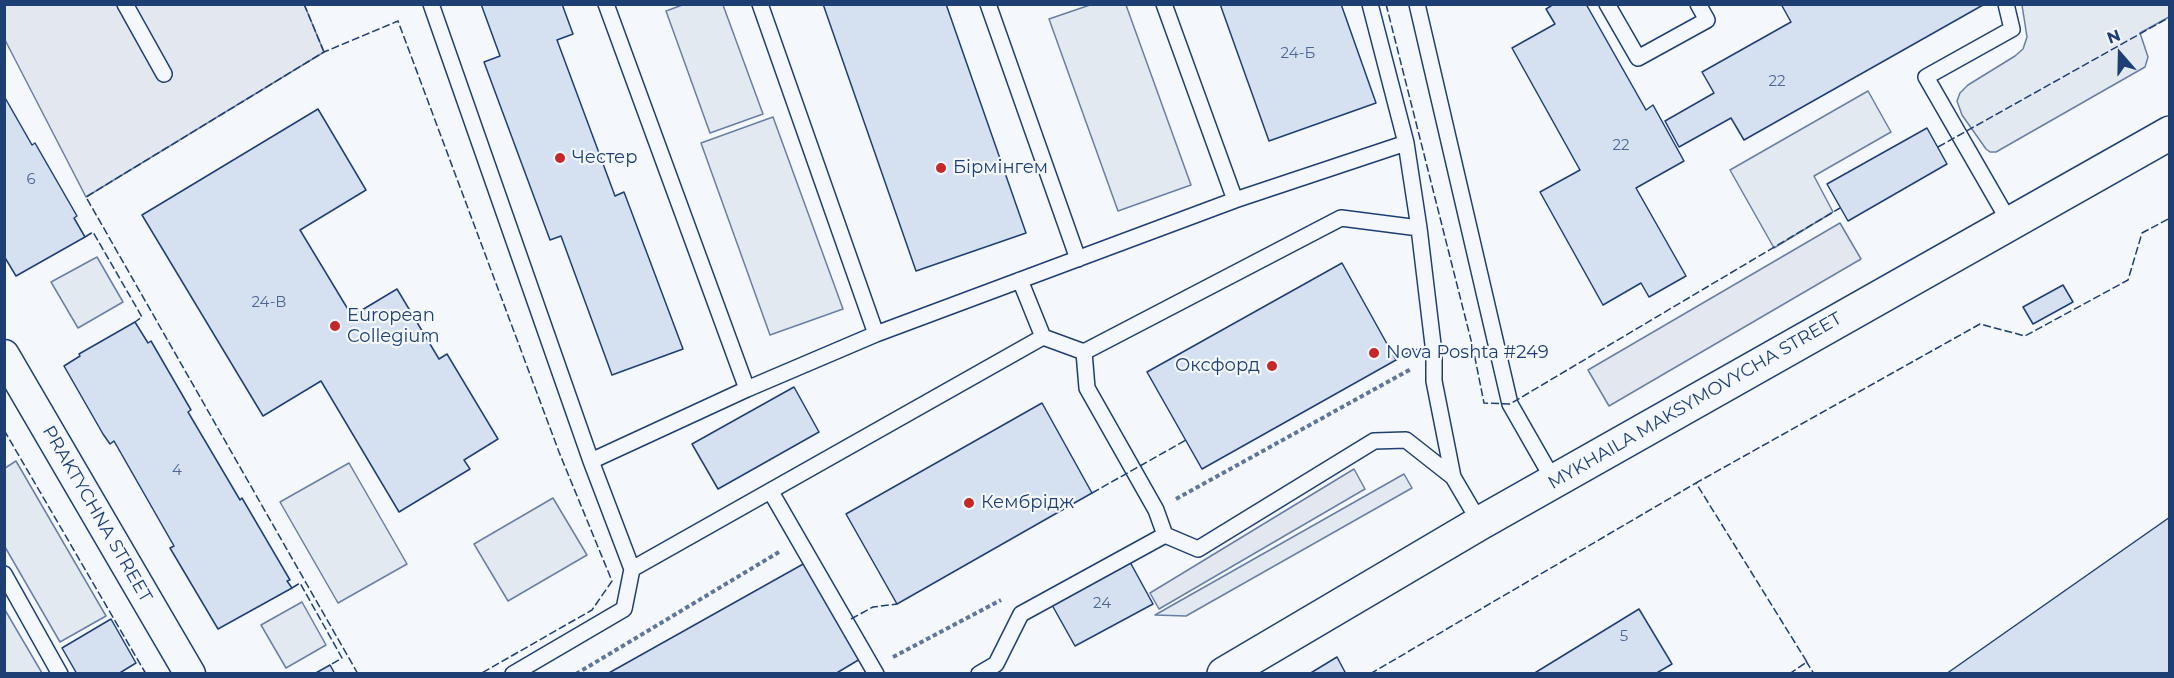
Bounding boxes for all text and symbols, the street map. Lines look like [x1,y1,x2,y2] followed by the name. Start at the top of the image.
[2090,24,2150,84] north arrow
[2104,25,2123,48] text: N
[1281,45,1315,63] house number: 24-Б
[1768,73,1786,91] house number: 22
[1612,137,1630,155] house number: 22
[572,147,638,169] place label: Честер
[553,151,567,165] marker: Честер
[953,157,1048,179] place label: Бірмінгем
[934,161,948,175] marker: Бірмінгем
[26,171,36,189] house number: 6
[251,294,287,312] house number: 24-В
[347,305,440,348] place label: European Collegium
[1544,308,1846,494] street label: MYKHAILA MAKSYMOVYCHA STREET
[328,319,342,333] marker: European Collegium
[1386,342,1549,364] place label: Nova Poshta #249
[1367,346,1381,360] marker: Nova Poshta #249
[1175,355,1260,377] place label: Оксфорд
[1265,359,1279,373] marker: Оксфорд
[38,422,156,606] street label: PRAKTYCHNA STREET
[172,462,182,480] house number: 4
[981,492,1074,514] place label: Кембрідж
[962,496,976,510] marker: Кембрідж
[1093,595,1111,613] house number: 24
[1620,628,1628,646] house number: 5

